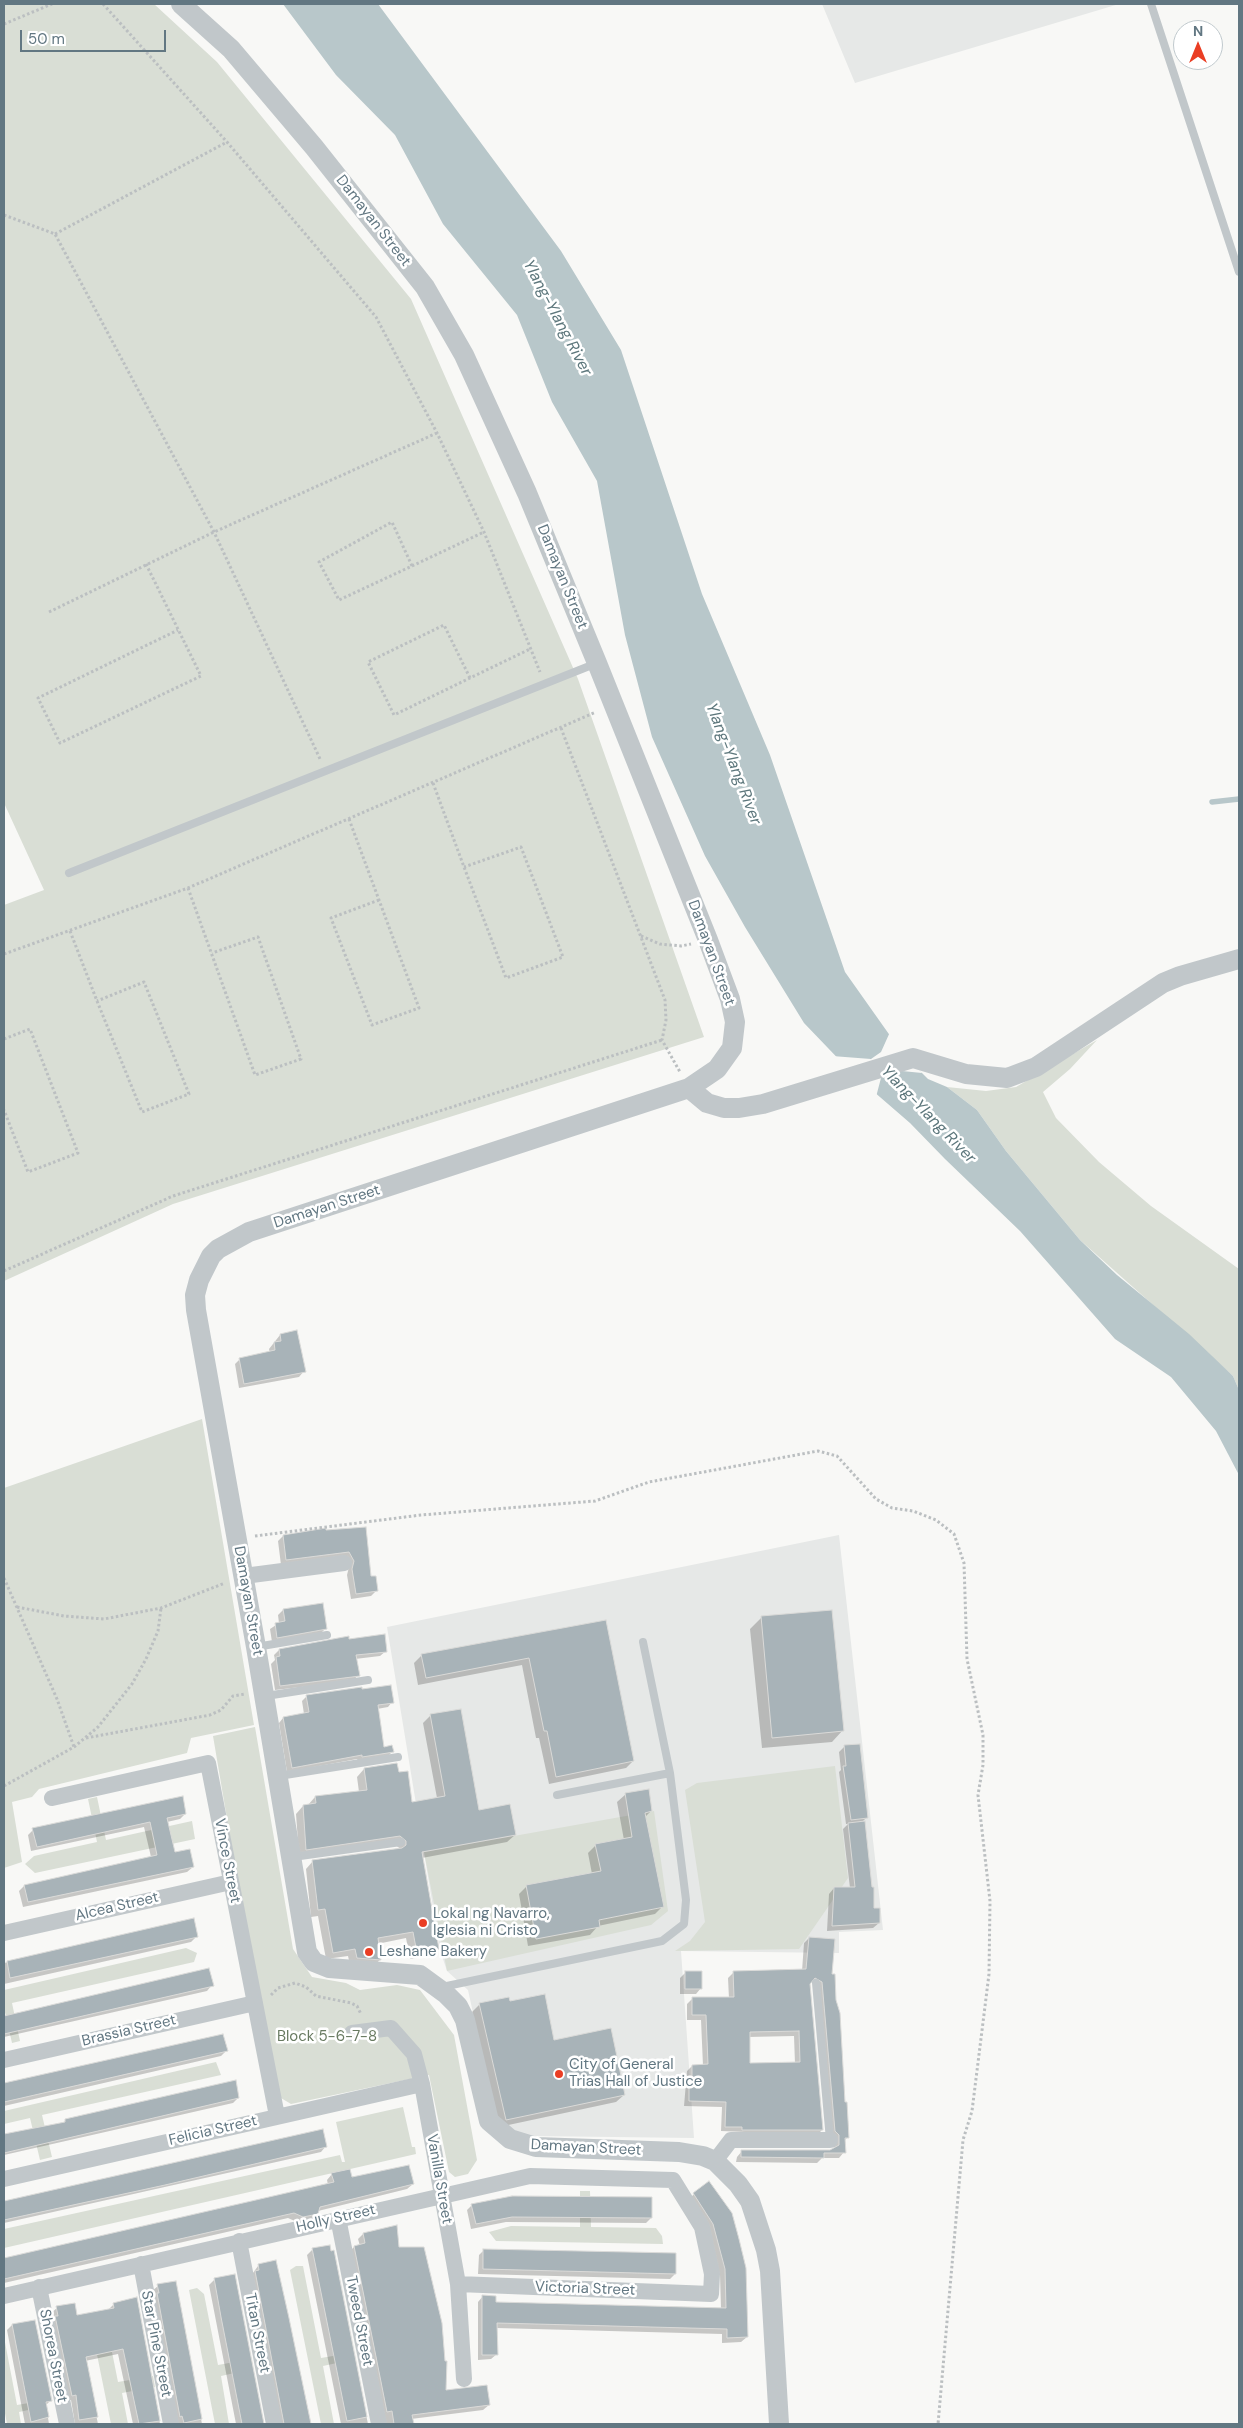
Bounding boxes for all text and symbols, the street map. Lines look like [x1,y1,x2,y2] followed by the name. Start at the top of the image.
[22,20,169,52] scale bar
[1173,20,1223,70] north arrow
[1193,22,1203,40] text: N
[28,29,65,49] text: 50 m
[332,172,414,270] street label: Damayan Street
[518,257,596,379] water label: Ylang-Ylang River
[533,522,591,632] street label: Damayan Street
[701,701,765,827] water label: Ylang-Ylang River
[684,898,738,1008] street label: Damayan Street
[876,1062,980,1168] water label: Ylang-Ylang River
[271,1181,383,1233] street label: Damayan Street
[230,1545,266,1657] street label: Damayan Street
[210,1817,244,1905] street label: Vince Street
[74,1889,160,1925] street label: Alcea Street
[433,1905,550,1940] place label: Lokal ng Navarro, Iglesia ni Cristo
[417,1917,429,1929] marker: Lokal ng Navarro, Iglesia ni Cristo
[379,1943,487,1961] place label: Leshane Bakery
[363,1946,375,1958] marker: Leshane Bakery
[80,2011,178,2051] street label: Brassia Street
[277,2028,377,2046] park label: Block 5-6-7-8
[569,2056,702,2091] place label: City of General Trias Hall of Justice
[553,2068,565,2080] marker: City of General Trias Hall of Justice
[167,2112,259,2150] street label: Felicia Street
[422,2133,456,2225] street label: Vanilla Street
[530,2136,642,2160] street label: Damayan Street
[295,2201,377,2237] street label: Holly Street
[341,2274,377,2368] street label: Tweed Street
[535,2278,635,2300] street label: Victoria Street
[137,2289,175,2399] street label: Star Pine Street
[240,2291,274,2375] street label: Titan Street
[35,2308,71,2404] street label: Shorea Street

